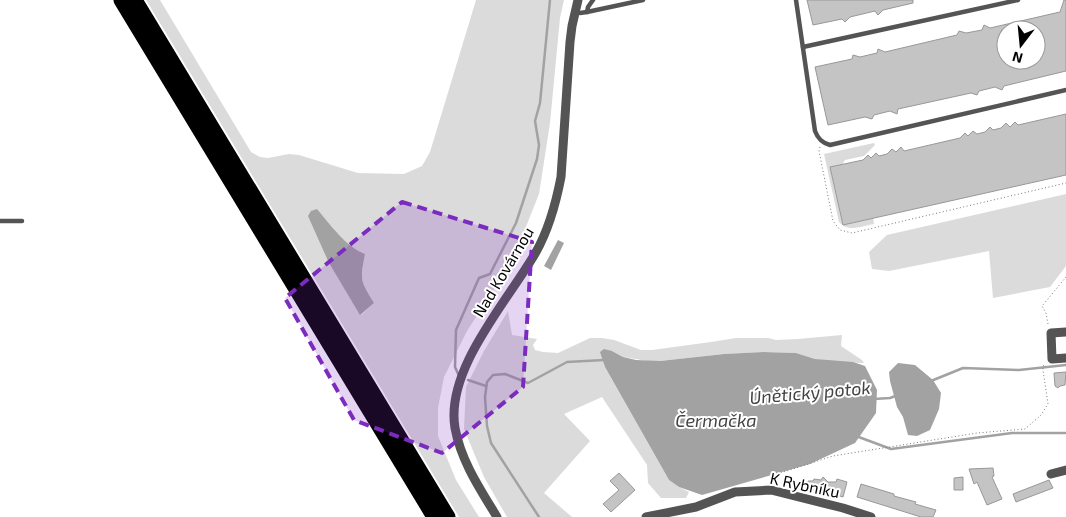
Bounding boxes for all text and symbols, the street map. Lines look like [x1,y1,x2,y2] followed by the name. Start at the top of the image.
[996,20,1046,70] north arrow
[1010,48,1024,68] text: N
[468,223,537,320] street label: Nad Kovárnou
[748,376,871,408] water label: Únětický potok
[675,409,757,431] water label: Čermačka
[768,468,842,501] street label: K Rybníku

